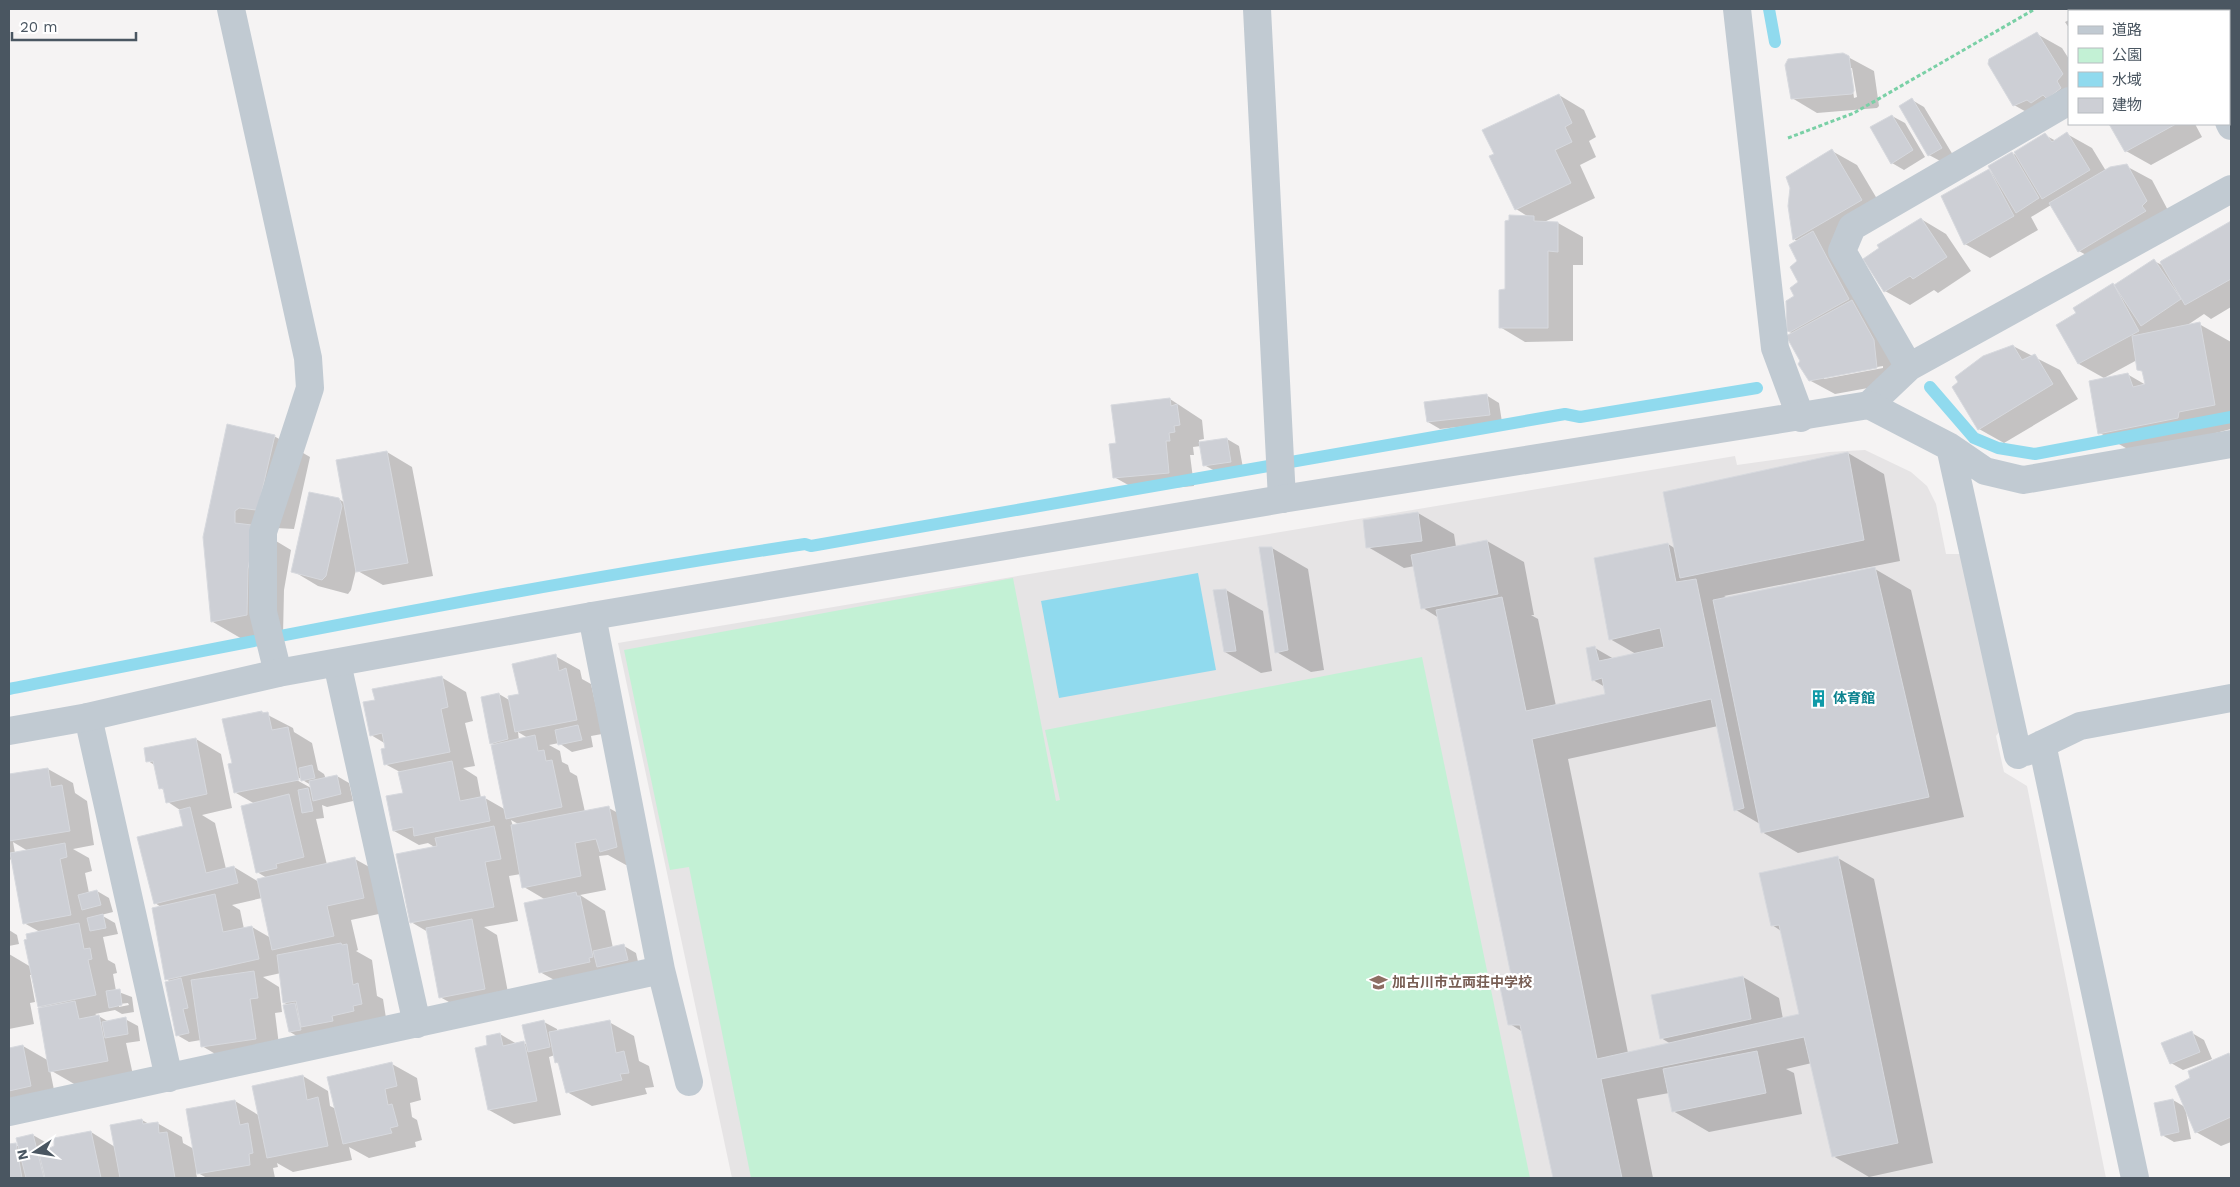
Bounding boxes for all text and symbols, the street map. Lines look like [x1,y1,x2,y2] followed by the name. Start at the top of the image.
[12,10,136,42] scale bar
[2068,10,2230,125] legend
[20,18,58,36] text: 20 m
[2112,21,2142,39] text: 道路
[2112,46,2142,64] text: 公園
[2112,71,2142,89] text: 水域
[2112,96,2142,114] text: 建物
[1809,688,1829,708] building icon: 体育館
[1833,690,1875,706] place label: 体育館
[1368,972,1388,992] school or university icon: 加古川市立両荘中学校
[1392,974,1532,990] place label: 加古川市立両荘中学校
[10,1127,60,1177] north arrow
[13,1148,31,1161] text: N

